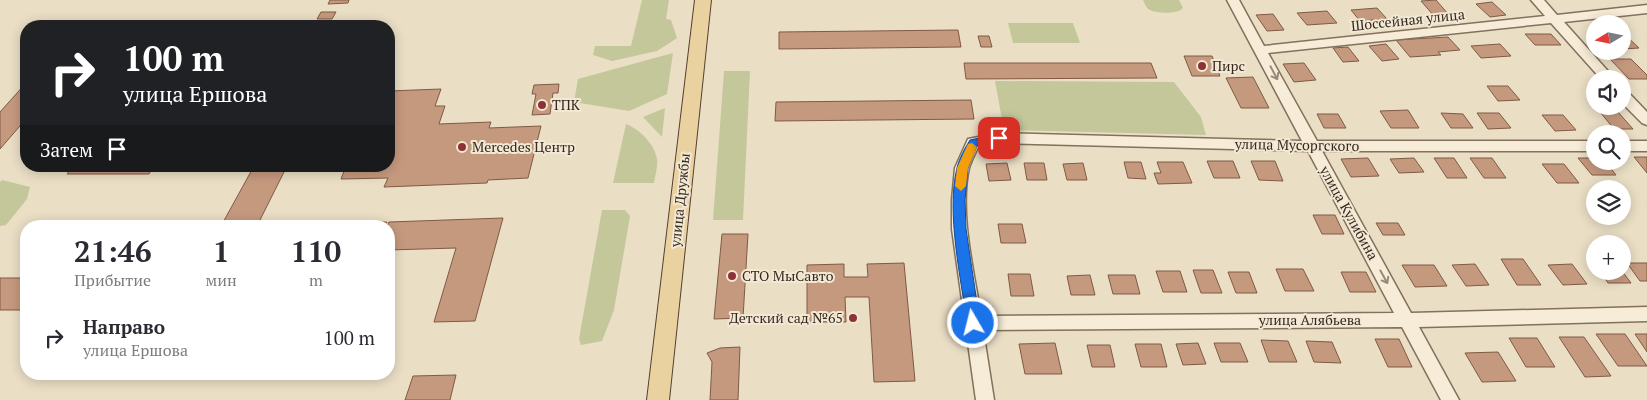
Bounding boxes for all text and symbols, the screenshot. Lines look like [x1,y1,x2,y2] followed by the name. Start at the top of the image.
[1350,4,1466,35] street label: Шоссейная улица
[1586,15,1631,60] north arrow
[1586,15,1631,280] map controls
[123,35,224,81] text: 100 m
[40,40,105,105] icon: right
[1212,56,1245,75] place label: Пирс
[1196,60,1208,72] marker: Пирс
[1269,65,1279,80] one-way arrow
[1586,70,1631,115] button: sound
[123,79,267,108] text: улица Ершова
[552,95,581,114] place label: ТПК
[536,99,548,111] marker: ТПК
[978,117,1020,159] pin
[985,124,1013,152] icon: arrive
[1586,125,1631,170] button: search
[1234,134,1360,155] street label: улица Мусоргского
[103,135,131,163] icon: arrive
[40,137,93,162] text: Затем
[472,137,575,156] place label: Mercedes Центр
[456,141,468,153] marker: Mercedes Центр
[665,152,694,249] street label: улица Дружбы
[1315,161,1383,263] street label: улица Кулибина
[1586,180,1631,225] button: layers
[74,231,152,271] text: 21:46
[213,231,230,271] text: 1
[290,231,341,271] text: 110
[1586,235,1631,280] button: +
[742,266,834,285] place label: СТО МыСавто
[74,269,151,291] text: Прибытие
[205,269,237,291] text: мин
[309,269,323,291] text: m
[726,270,738,282] marker: СТО МыСавто
[1380,270,1390,284] one-way arrow
[946,296,998,348] position arrow
[729,308,843,327] place label: Детский сад №65
[1258,310,1361,329] street label: улица Алябьева
[847,312,859,324] marker: Детский сад №65
[83,314,165,339] text: Направо
[40,324,68,352] icon: right
[324,325,375,350] text: 100 m
[83,339,188,361] text: улица Ершова

